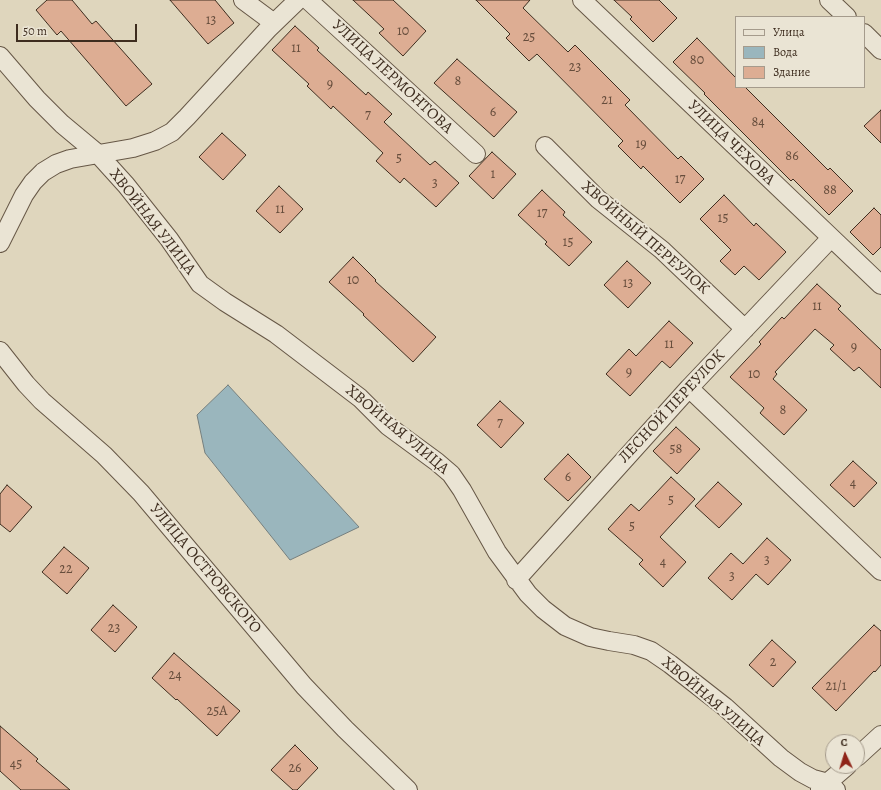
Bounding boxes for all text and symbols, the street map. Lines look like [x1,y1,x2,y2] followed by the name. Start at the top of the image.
[206,13,216,29] house number: 13
[18,16,139,42] scale bar
[328,16,456,138] street label: УЛИЦА ЛЕРМОНТОВА
[735,16,865,88] legend
[23,23,47,39] text: 50 m
[397,24,409,40] house number: 10
[773,24,804,40] text: Улица
[523,30,535,46] house number: 25
[291,41,301,57] house number: 11
[773,44,798,60] text: Вода
[690,53,704,69] house number: 80
[569,60,581,76] house number: 23
[773,64,810,80] text: Здание
[455,74,461,90] house number: 8
[327,77,333,93] house number: 9
[601,93,613,109] house number: 21
[683,96,779,190] street label: УЛИЦА ЧЕХОВА
[490,105,496,121] house number: 6
[365,108,371,124] house number: 7
[751,115,765,131] house number: 84
[635,137,647,153] house number: 19
[785,149,799,165] house number: 86
[396,151,402,167] house number: 5
[105,165,199,279] street label: ХВОЙНАЯ УЛИЦА
[491,167,495,183] house number: 1
[675,172,685,188] house number: 17
[432,176,438,192] house number: 3
[577,177,713,299] street label: ХВОЙНЫЙ ПЕРЕУЛОК
[823,183,837,199] house number: 88
[275,202,285,218] house number: 11
[537,206,547,222] house number: 17
[718,211,728,227] house number: 15
[563,235,573,251] house number: 15
[347,273,359,289] house number: 10
[623,276,633,292] house number: 13
[812,299,822,315] house number: 11
[664,337,674,353] house number: 11
[851,340,857,356] house number: 9
[615,347,729,467] street label: ЛЕСНОЙ ПЕРЕУЛОК
[626,365,632,381] house number: 9
[748,367,760,383] house number: 10
[341,381,453,479] street label: ХВОЙНАЯ УЛИЦА
[780,403,786,419] house number: 8
[497,416,503,432] house number: 7
[670,442,682,458] house number: 58
[565,470,571,486] house number: 6
[850,476,856,492] house number: 4
[668,493,674,509] house number: 5
[145,500,265,638] street label: УЛИЦА ОСТРОВСКОГО
[629,519,635,535] house number: 5
[764,553,770,569] house number: 3
[660,555,666,571] house number: 4
[59,562,73,578] house number: 22
[729,569,735,585] house number: 3
[108,621,120,637] house number: 23
[657,653,769,751] street label: ХВОЙНАЯ УЛИЦА
[770,655,776,671] house number: 2
[169,668,181,684] house number: 24
[826,679,846,695] house number: 21/1
[207,704,227,720] house number: 25А
[825,734,865,774] north arrow
[840,735,848,750] text: С
[10,757,22,773] house number: 45
[288,761,302,777] house number: 26

